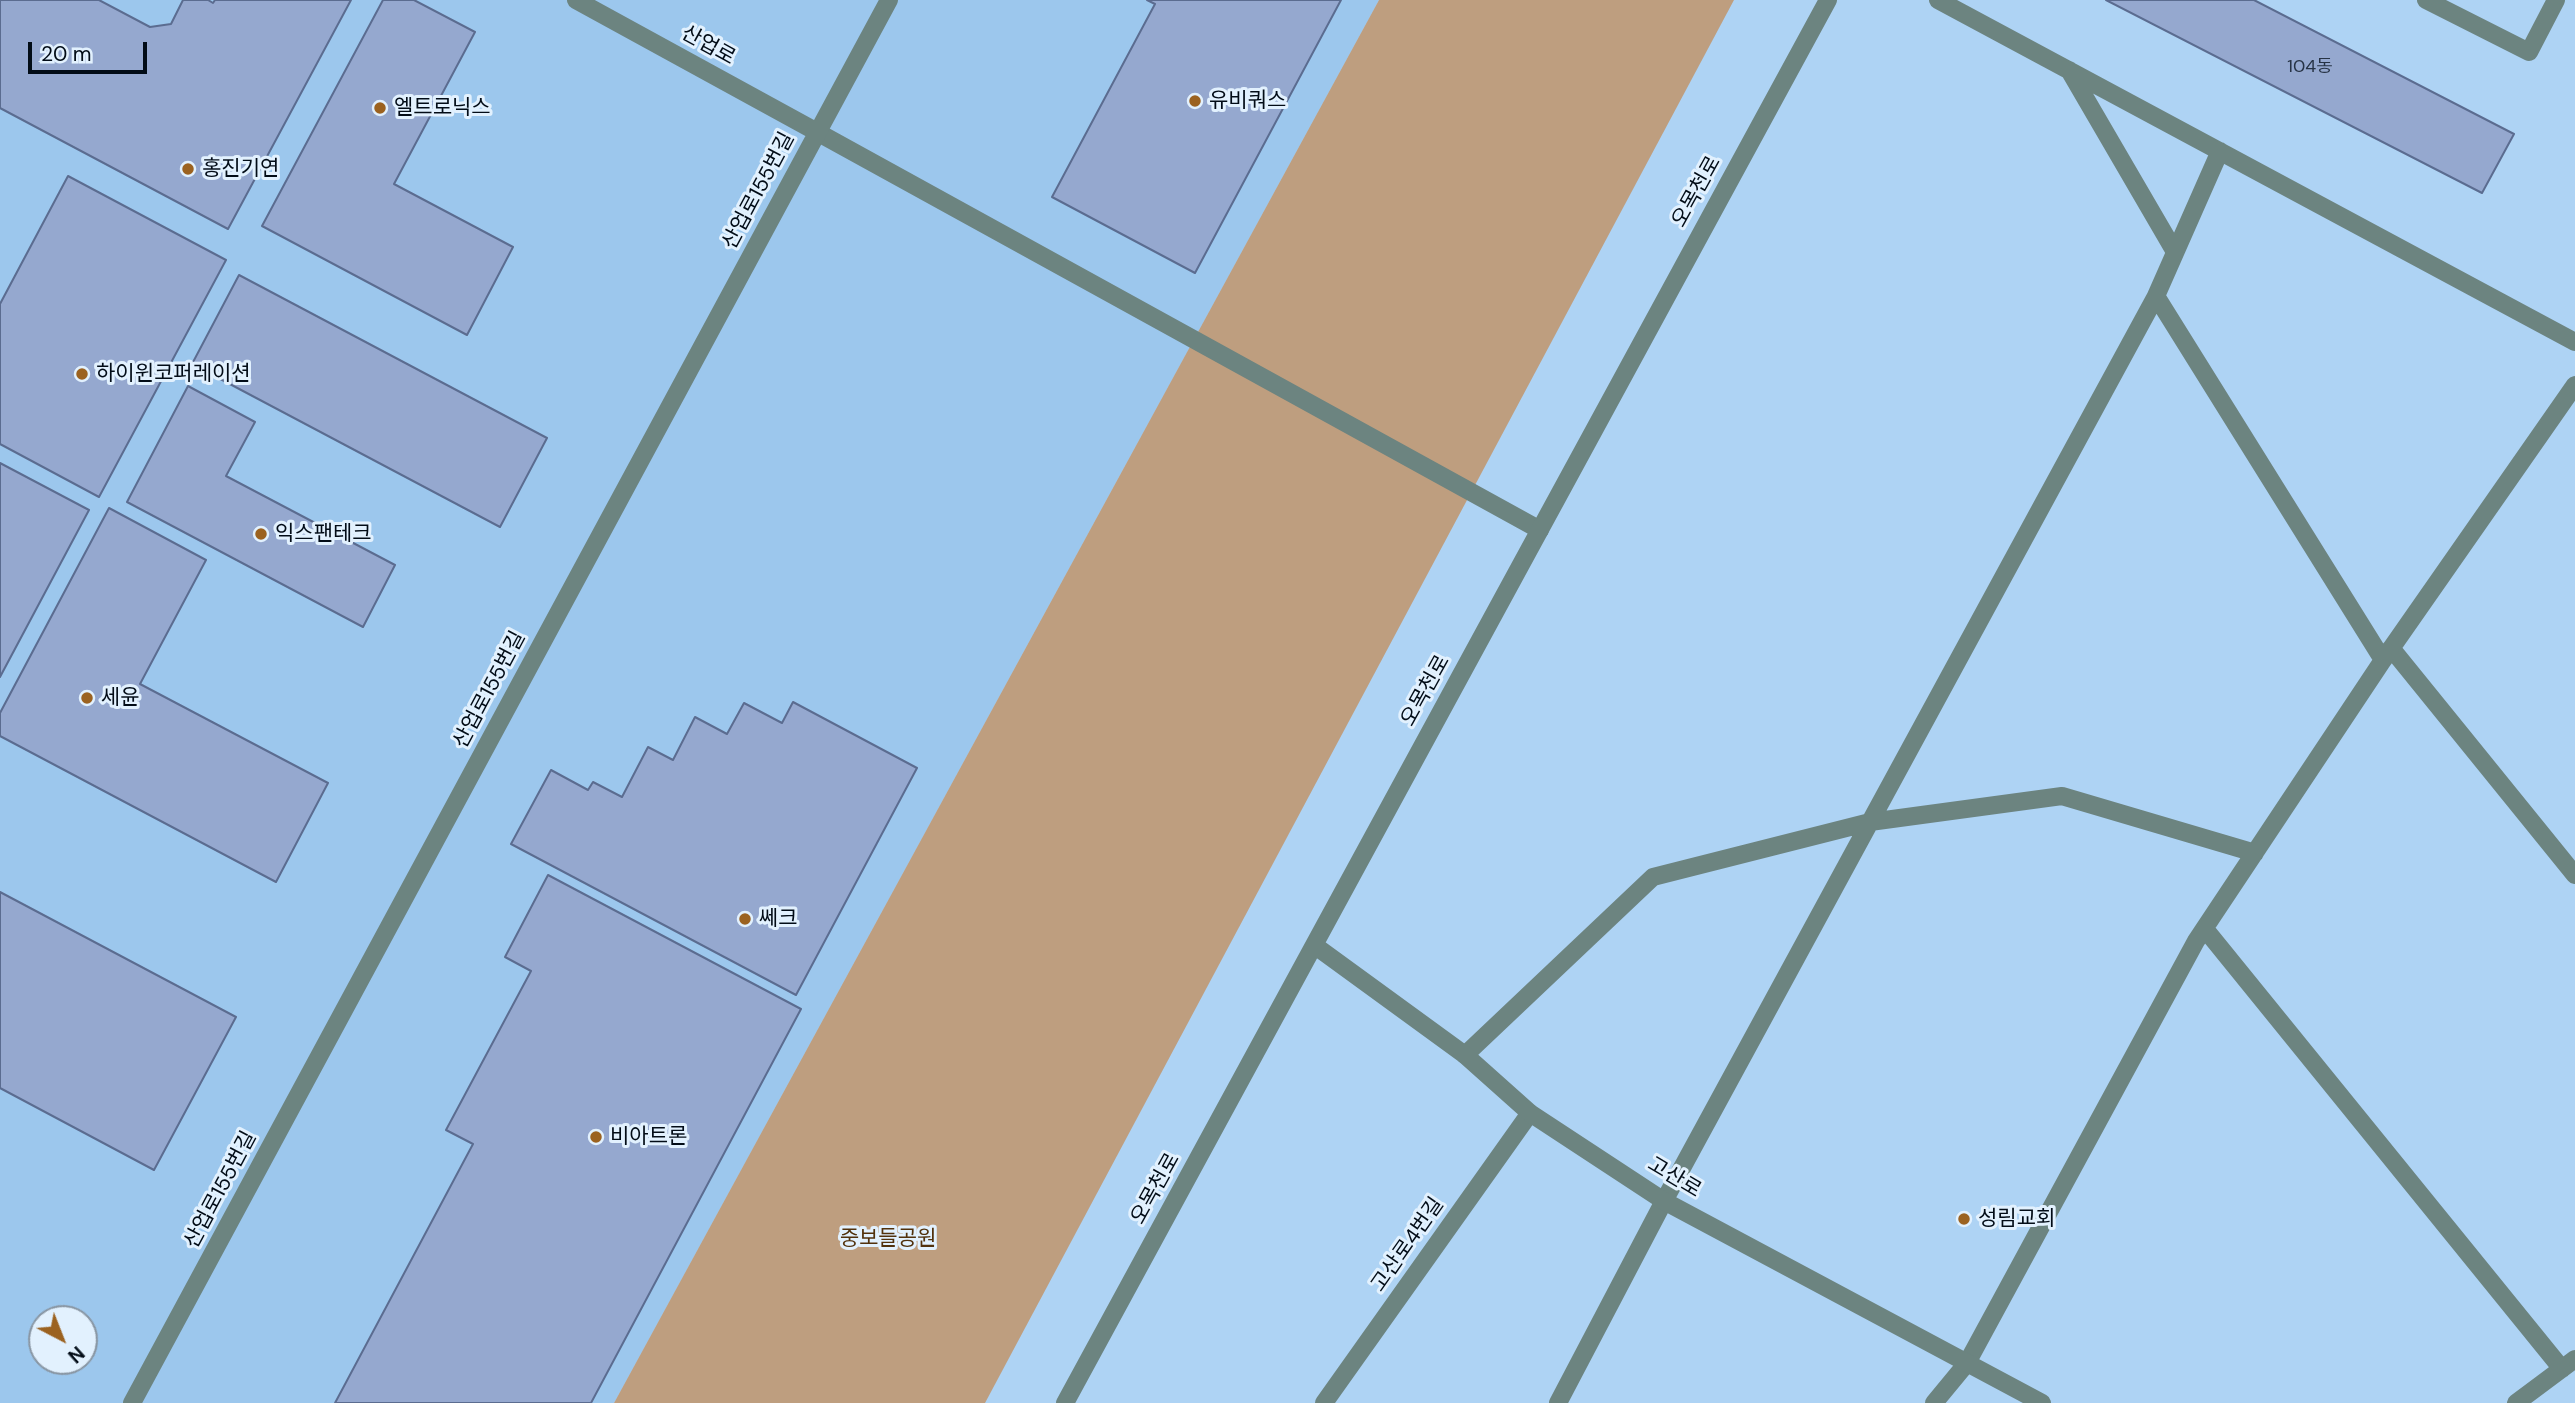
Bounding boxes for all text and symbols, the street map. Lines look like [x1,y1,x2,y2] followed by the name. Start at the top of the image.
[677,21,739,71] street label: 산업로
[32,28,150,72] scale bar
[41,40,92,68] text: 20 m
[2287,56,2333,78] house number: 104동
[1209,88,1286,114] place label: 유비쿼스
[1187,93,1203,109] marker: 유비쿼스
[394,95,491,121] place label: 엘트로닉스
[372,100,388,116] marker: 엘트로닉스
[718,128,800,254] street label: 산업로155번길
[1667,152,1727,232] street label: 오목천로
[202,156,279,182] place label: 홍진기연
[180,161,196,177] marker: 홍진기연
[96,361,251,387] place label: 하이윈코퍼레이션
[74,366,90,382] marker: 하이윈코퍼레이션
[275,521,372,547] place label: 익스팬테크
[253,526,269,542] marker: 익스팬테크
[449,627,531,753] street label: 산업로155번길
[1396,651,1456,731] street label: 오목천로
[101,685,140,711] place label: 세윤
[79,690,95,706] marker: 세윤
[759,906,798,932] place label: 쎄크
[737,911,753,927] marker: 쎄크
[610,1124,687,1150] place label: 비아트론
[180,1127,262,1253] street label: 산업로155번길
[588,1129,604,1145] marker: 비아트론
[1126,1149,1186,1229] street label: 오목천로
[1643,1152,1705,1204] street label: 고산로
[1366,1193,1450,1297] street label: 고산로4번길
[1978,1206,2055,1232] place label: 성림교회
[1956,1211,1972,1227] marker: 성림교회
[840,1226,936,1252] park label: 중보들공원
[28,1305,98,1375] north arrow
[63,1341,90,1368] text: N

